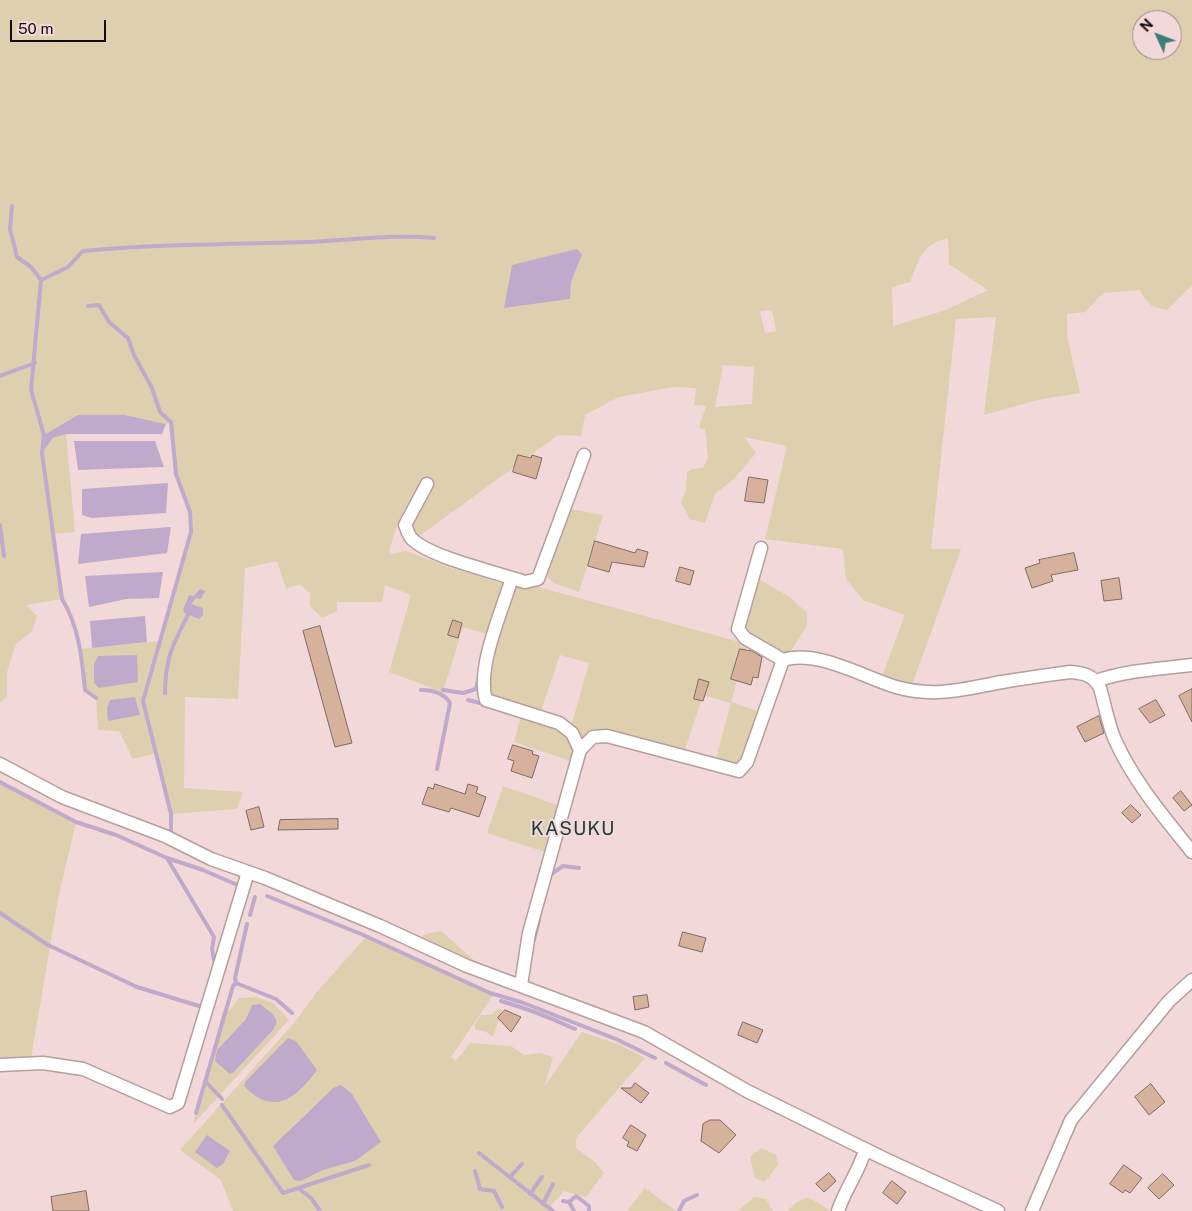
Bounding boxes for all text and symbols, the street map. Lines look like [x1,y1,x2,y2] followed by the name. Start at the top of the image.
[12,10,109,42] scale bar
[1132,10,1182,60] north arrow
[1137,16,1156,35] text: N
[18,20,53,37] text: 50 m
[530,818,616,840] district label: KASUKU

